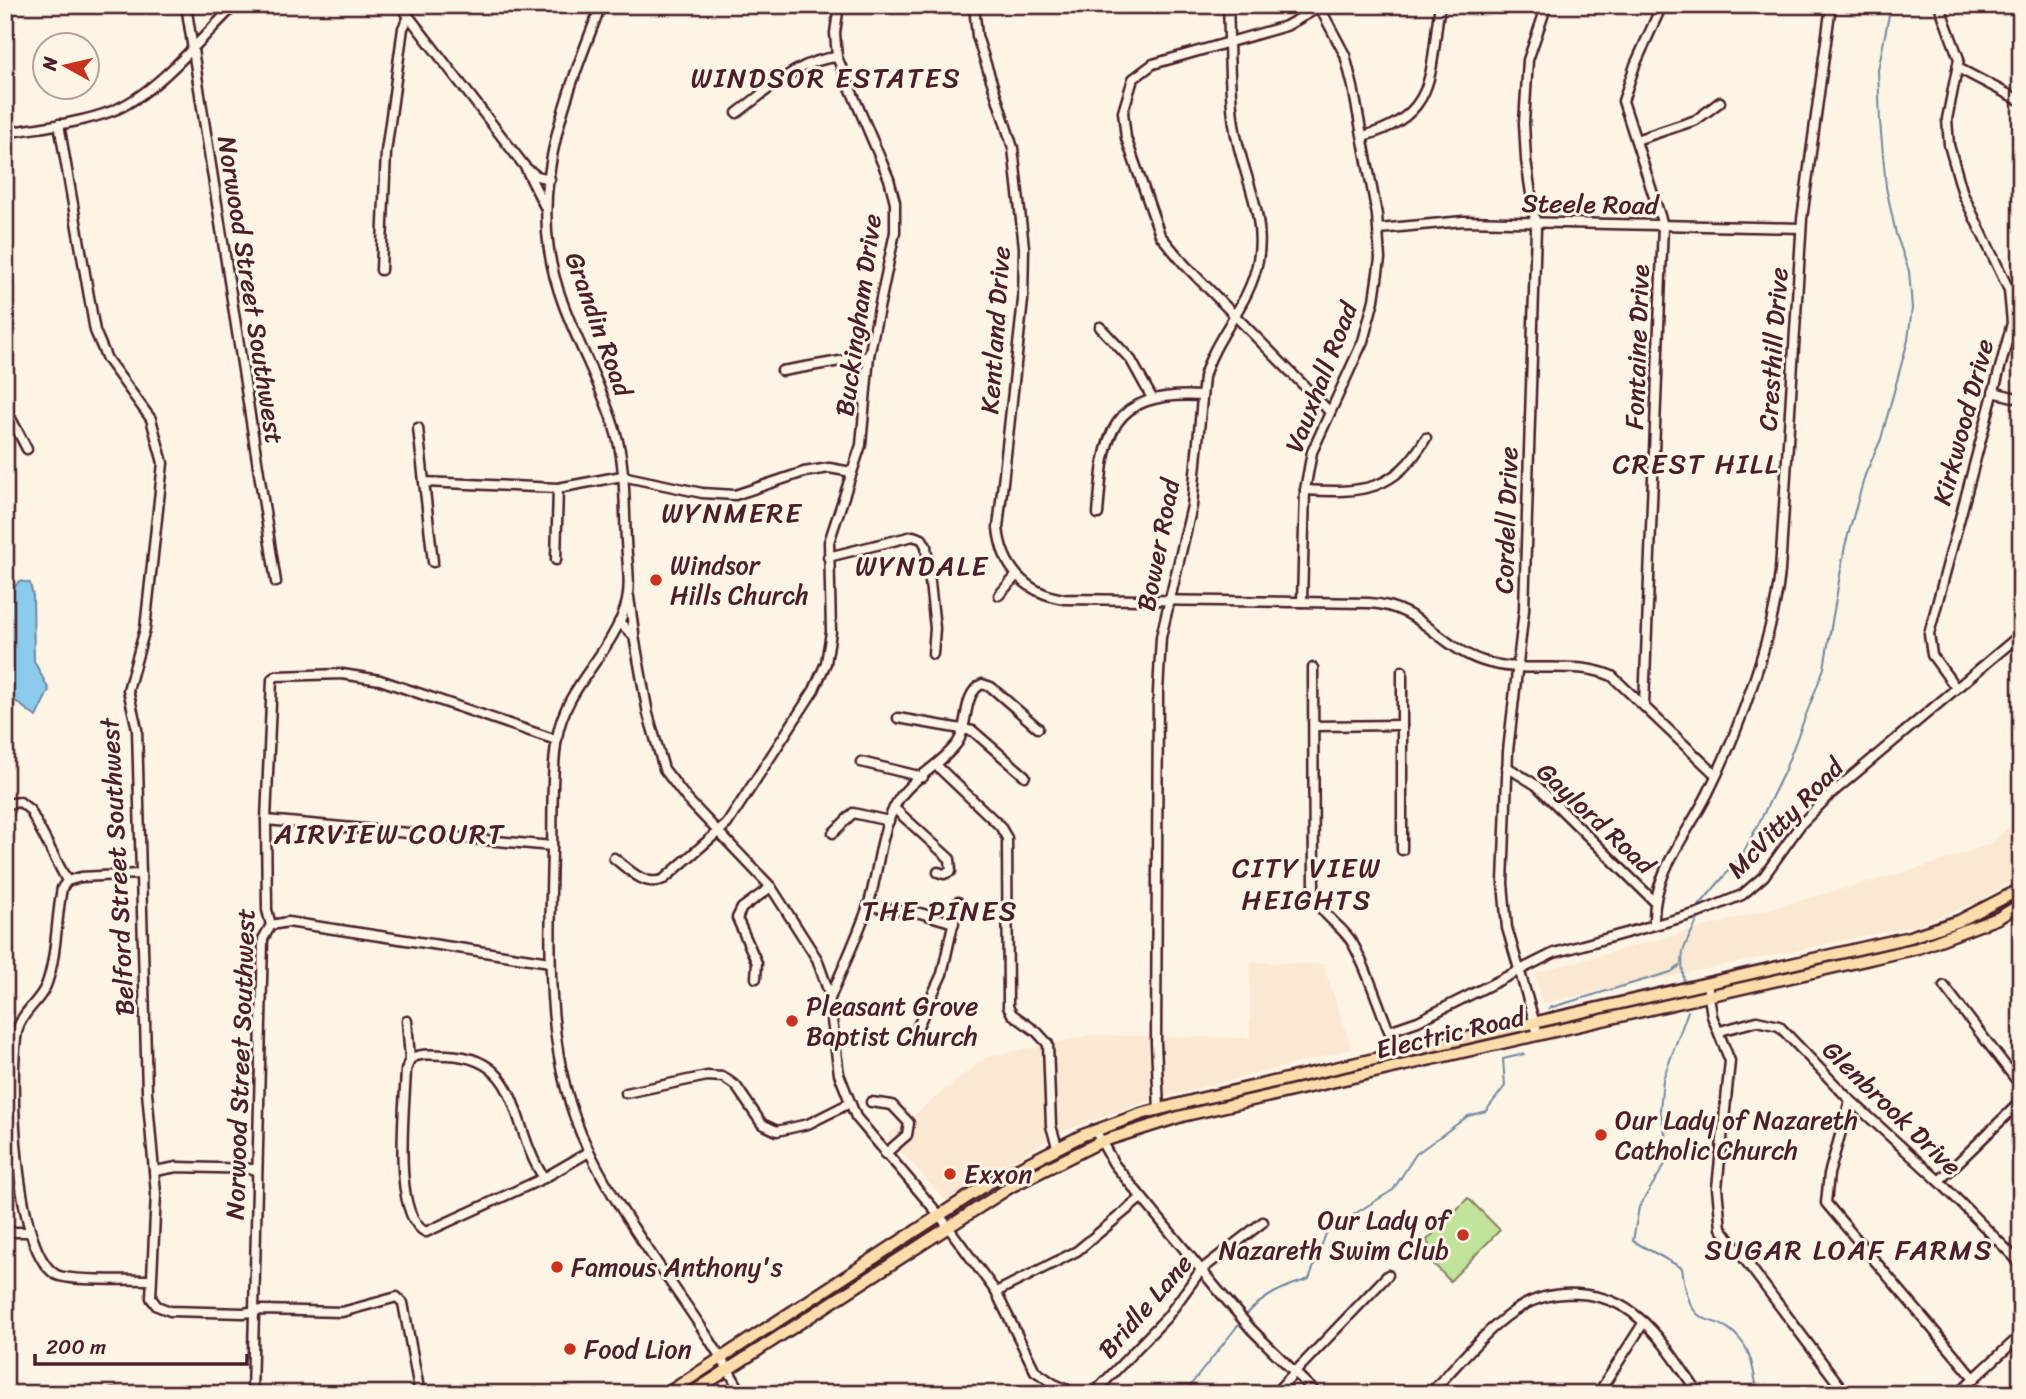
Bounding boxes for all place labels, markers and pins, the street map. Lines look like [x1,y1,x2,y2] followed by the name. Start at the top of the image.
[670,542,809,618] place label: Windsor Hills Church
[648,572,664,588] marker: Windsor Hills Church
[806,983,978,1059] place label: Pleasant Grove Baptist Church
[784,1013,800,1029] marker: Pleasant Grove Baptist Church
[1615,1097,1858,1173] place label: Our Lady of Nazareth Catholic Church
[1593,1127,1609,1143] marker: Our Lady of Nazareth Catholic Church
[964,1151,1032,1197] place label: Exxon
[942,1166,958,1182] marker: Exxon
[1219,1197,1452,1273] place label: Our Lady of Nazareth Swim Club
[1455,1227,1471,1243] marker: Our Lady of Nazareth Swim Club
[571,1244,783,1290] place label: Famous Anthony's
[549,1259,565,1275] marker: Famous Anthony's
[584,1326,691,1372] place label: Food Lion
[562,1341,578,1357] marker: Food Lion

